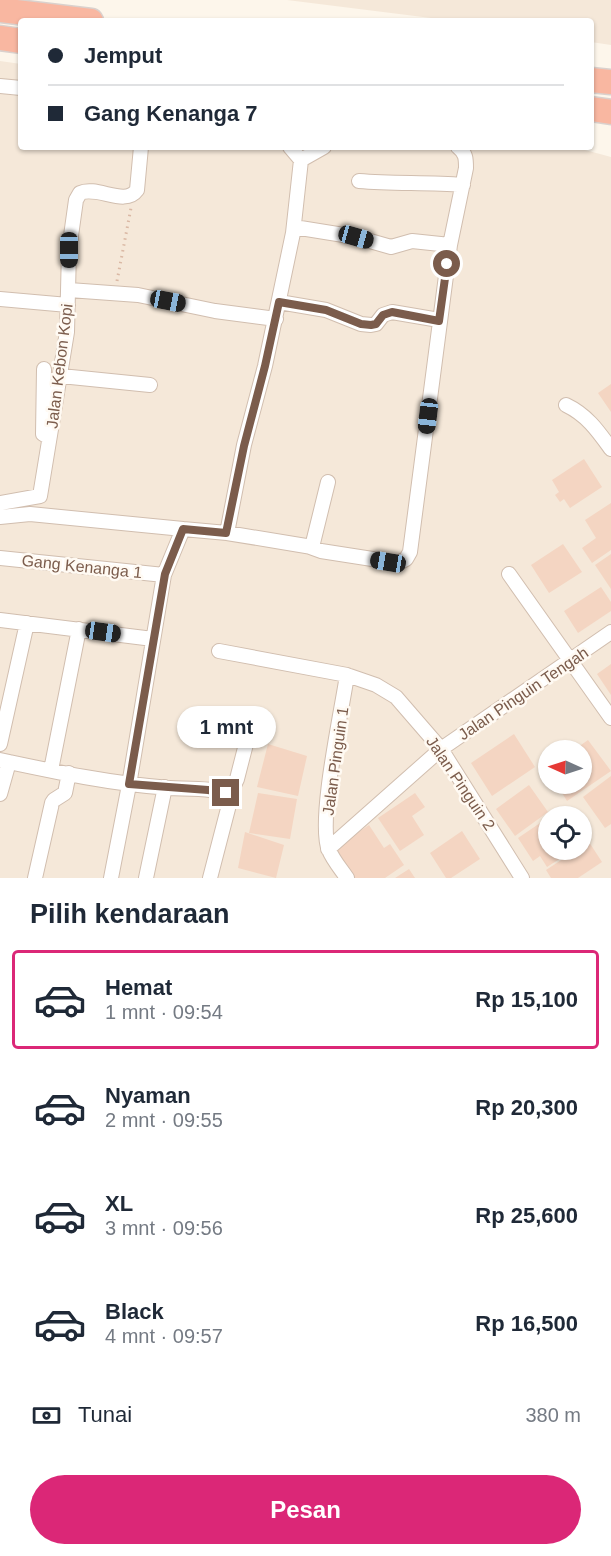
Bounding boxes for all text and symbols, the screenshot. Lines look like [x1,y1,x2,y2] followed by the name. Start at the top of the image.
[84,43,162,68] text: Jemput
[84,101,258,126] text: Gang Kenanga 7
[336,223,376,251] car
[60,232,78,268] car
[433,250,460,277] route start
[149,289,187,313] car
[43,303,76,429] street label: Jalan Kebon Kopi
[417,397,439,435] car
[369,550,407,574] car
[21,552,143,581] street label: Gang Kenanga 1
[84,621,122,643] car
[455,644,591,743] street label: Jalan Pinguin Tengah
[176,706,276,748] callout: 1 mnt
[319,706,352,816] street label: Jalan Pinguin 1
[200,716,253,738] text: 1 mnt
[423,733,498,833] street label: Jalan Pinguin 2
[538,740,592,794] north arrow
[538,740,592,860] map controls
[212,779,239,806] route end
[538,806,592,860] button: locate
[30,899,230,929] text: Pilih kendaraan
[33,973,87,1027] icon: car
[105,975,172,1000] text: Hemat
[475,987,578,1012] text: Rp 15,100
[105,1001,223,1023] text: 1 mnt · 09:54
[33,1081,87,1135] icon: car
[105,1083,191,1108] text: Nyaman
[475,1095,578,1120] text: Rp 20,300
[105,1109,223,1131] text: 2 mnt · 09:55
[33,1189,87,1243] icon: car
[105,1191,133,1216] text: XL
[475,1203,578,1228] text: Rp 25,600
[105,1217,223,1239] text: 3 mnt · 09:56
[33,1297,87,1351] icon: car
[105,1299,164,1324] text: Black
[475,1311,578,1336] text: Rp 16,500
[105,1325,223,1347] text: 4 mnt · 09:57
[30,1399,63,1432] icon: cash
[78,1402,132,1427] text: Tunai
[525,1404,581,1426] text: 380 m
[30,1475,581,1544] button: Pesan

